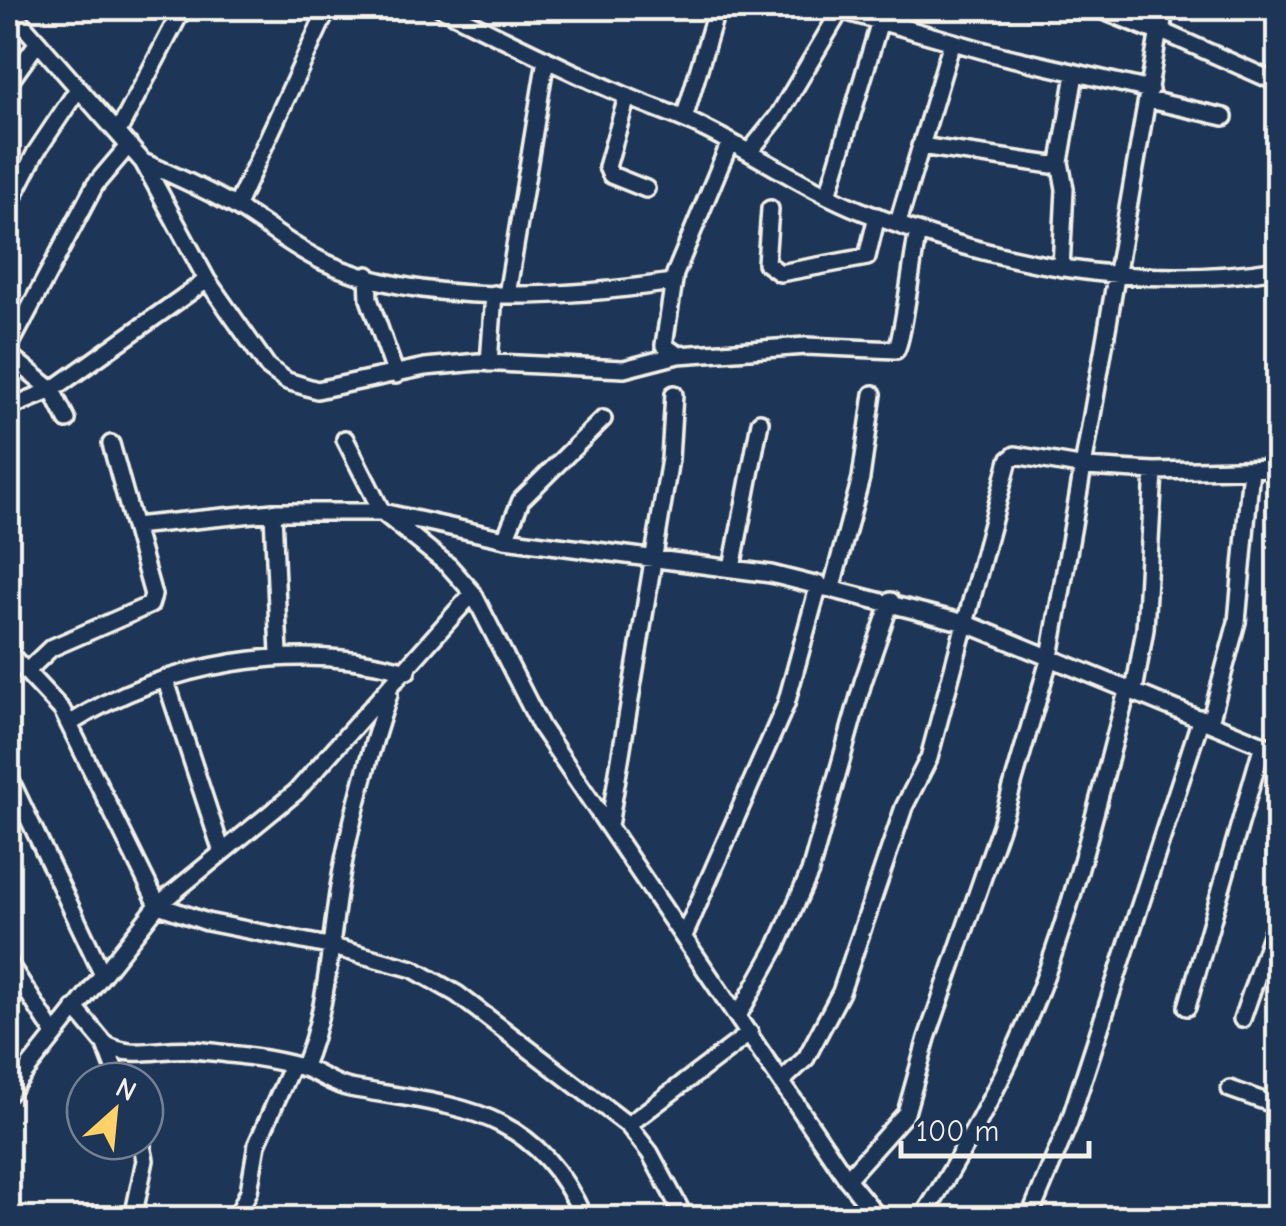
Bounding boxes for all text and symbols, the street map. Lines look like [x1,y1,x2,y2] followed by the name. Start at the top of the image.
[65,1061,165,1161] north arrow
[110,1071,141,1108] text: N
[901,1096,1088,1158] scale bar
[916,1114,999,1149] text: 100 m

